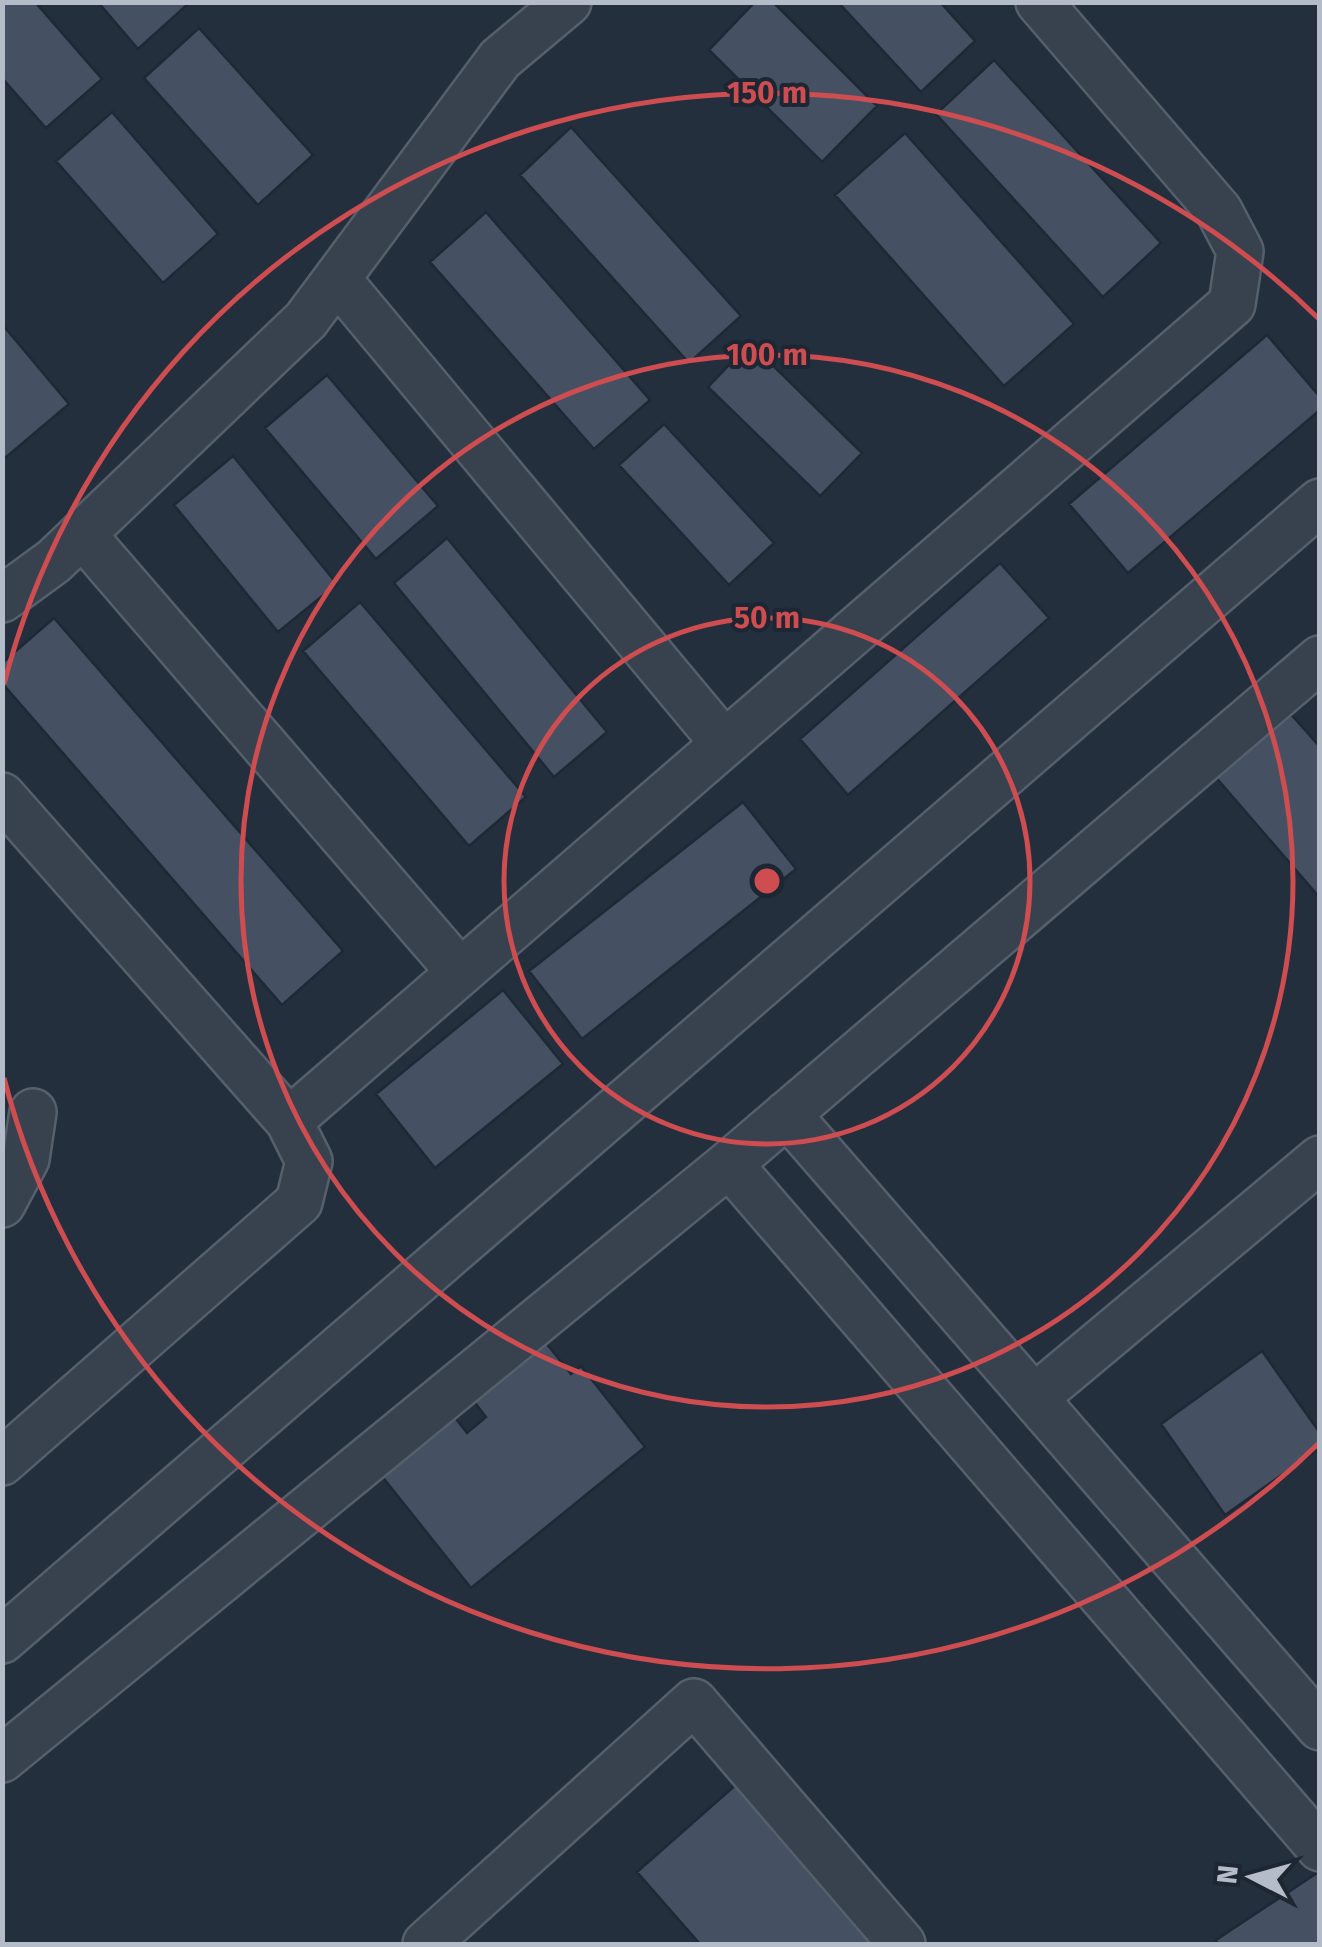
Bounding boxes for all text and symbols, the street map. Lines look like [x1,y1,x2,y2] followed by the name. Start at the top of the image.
[727,75,807,111] text: 150 m
[726,337,808,373] text: 100 m
[734,600,800,636] text: 50 m
[749,863,785,899] centre of rings
[1202,1827,1302,1927] north arrow
[1210,1863,1245,1885] text: N

